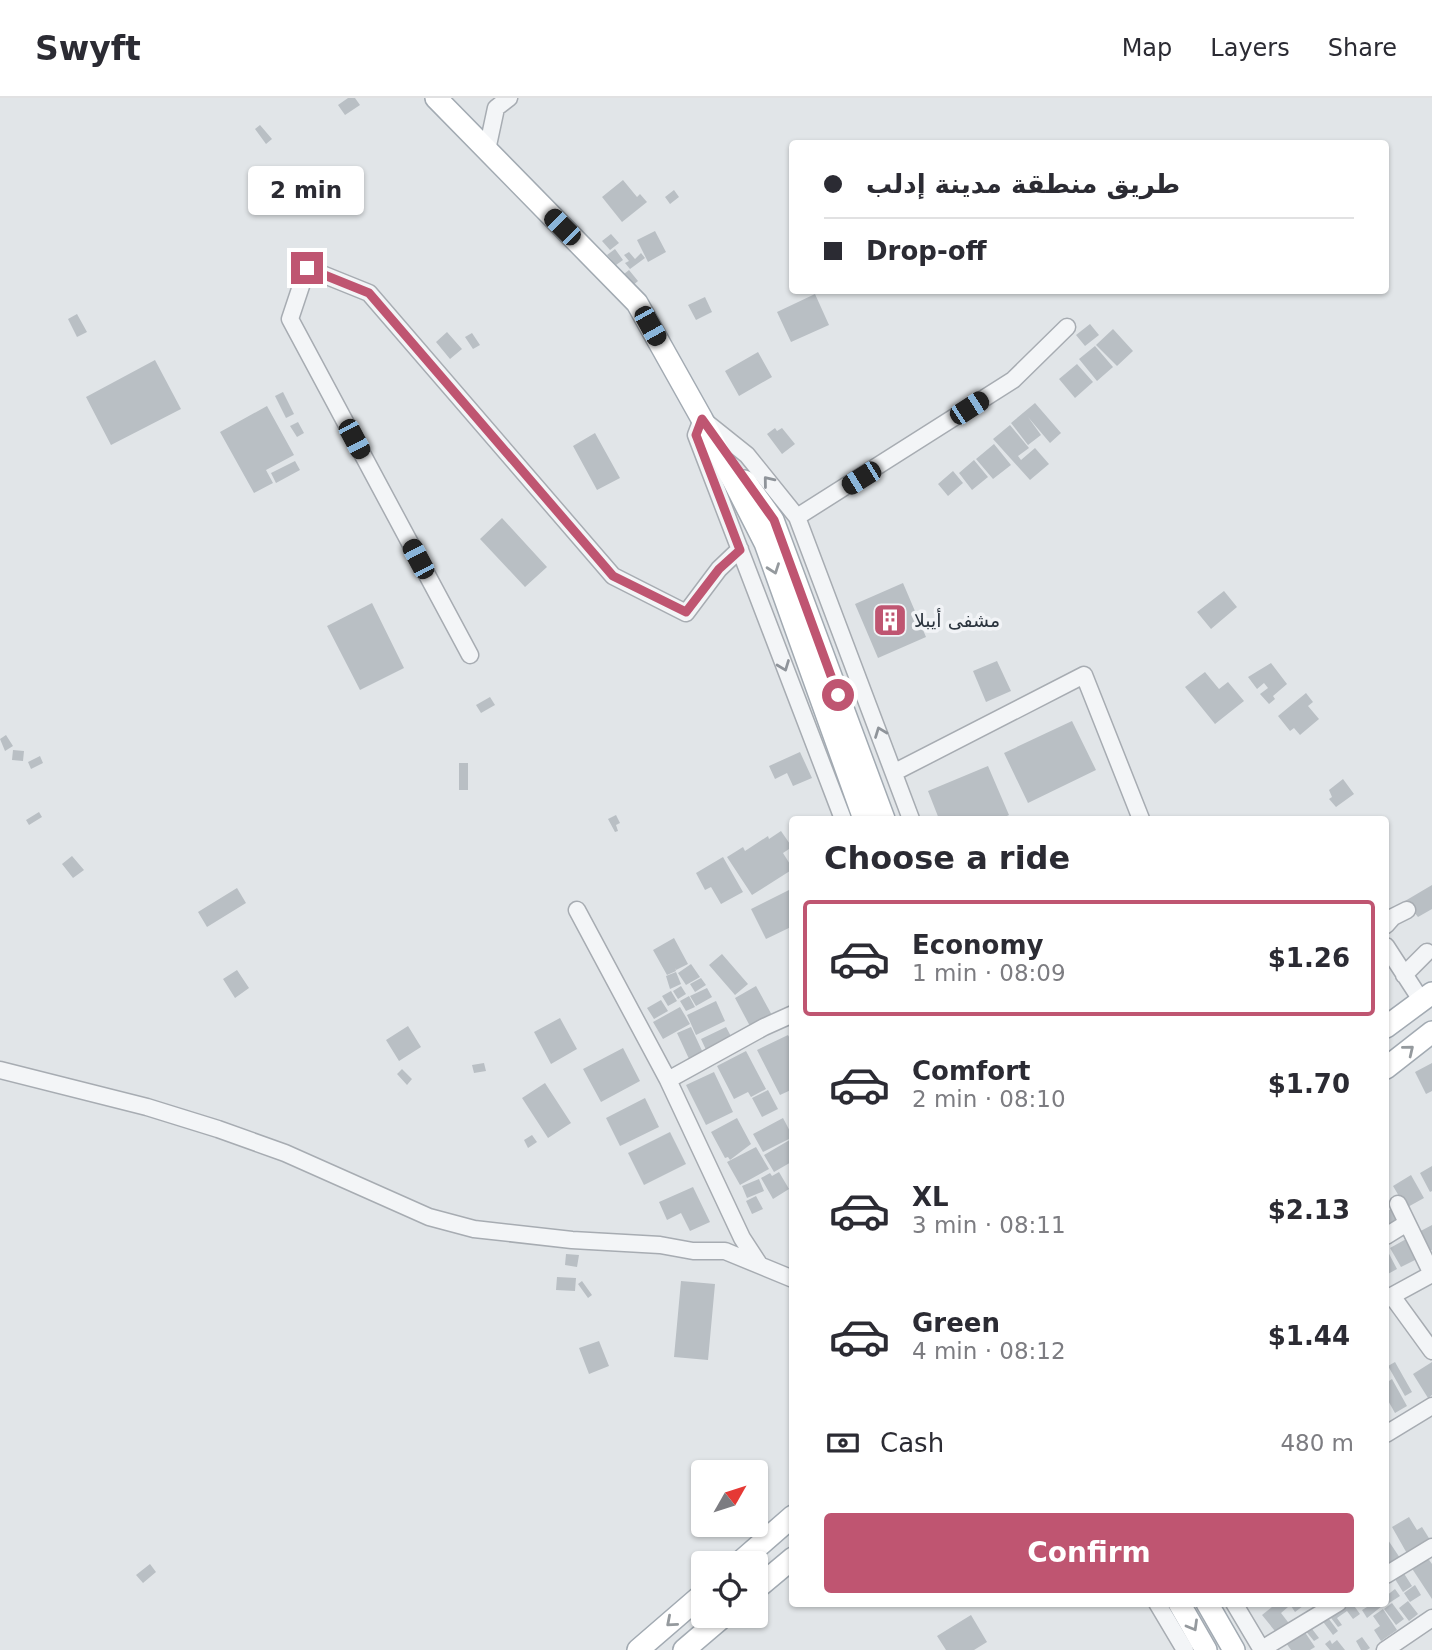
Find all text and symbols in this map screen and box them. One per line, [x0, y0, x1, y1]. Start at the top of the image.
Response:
text: Swyft [35, 29, 141, 68]
text: Map [1122, 34, 1172, 62]
text: Layers [1210, 34, 1290, 62]
text: Share [1328, 34, 1397, 62]
callout: 2 min [249, 166, 365, 216]
text: طريق منطقة مدينة إدلب [866, 169, 1180, 199]
text: 2 min [270, 177, 342, 203]
car [540, 205, 585, 249]
text: Drop-off [866, 236, 987, 266]
route end [291, 252, 323, 284]
car [631, 303, 670, 349]
car [946, 388, 993, 428]
car [335, 416, 374, 462]
car [838, 458, 885, 498]
one-way arrow [764, 476, 776, 489]
car [399, 536, 438, 582]
one-way arrow [766, 562, 780, 574]
building icon: مشفى أيبلا [871, 601, 909, 639]
place label: مشفى أيبلا [914, 608, 1000, 631]
one-way arrow [776, 659, 790, 671]
route start [822, 679, 854, 711]
one-way arrow [874, 726, 888, 738]
text: Choose a ride [824, 839, 1070, 877]
icon: car [828, 927, 891, 990]
text: Economy [912, 930, 1043, 960]
text: $1.26 [1268, 943, 1350, 973]
text: 1 min · 08:09 [912, 960, 1066, 986]
one-way arrow [1400, 1046, 1413, 1058]
icon: car [828, 1053, 891, 1116]
text: Comfort [912, 1056, 1030, 1086]
text: $1.70 [1268, 1069, 1350, 1099]
text: 2 min · 08:10 [912, 1086, 1066, 1112]
icon: car [828, 1179, 891, 1242]
text: XL [912, 1182, 949, 1212]
text: $2.13 [1268, 1195, 1350, 1225]
text: 3 min · 08:11 [912, 1212, 1066, 1238]
icon: car [828, 1305, 891, 1368]
text: Green [912, 1308, 1000, 1338]
text: $1.44 [1268, 1321, 1350, 1351]
text: 4 min · 08:12 [912, 1338, 1066, 1364]
icon: cash [824, 1424, 862, 1462]
text: Cash [880, 1428, 944, 1458]
text: 480 m [1280, 1430, 1354, 1456]
north arrow [691, 1460, 768, 1536]
map controls [691, 1460, 768, 1628]
button: Confirm [824, 1513, 1354, 1593]
button: locate [691, 1551, 768, 1628]
one-way arrow [666, 1614, 679, 1626]
one-way arrow [1185, 1619, 1198, 1632]

